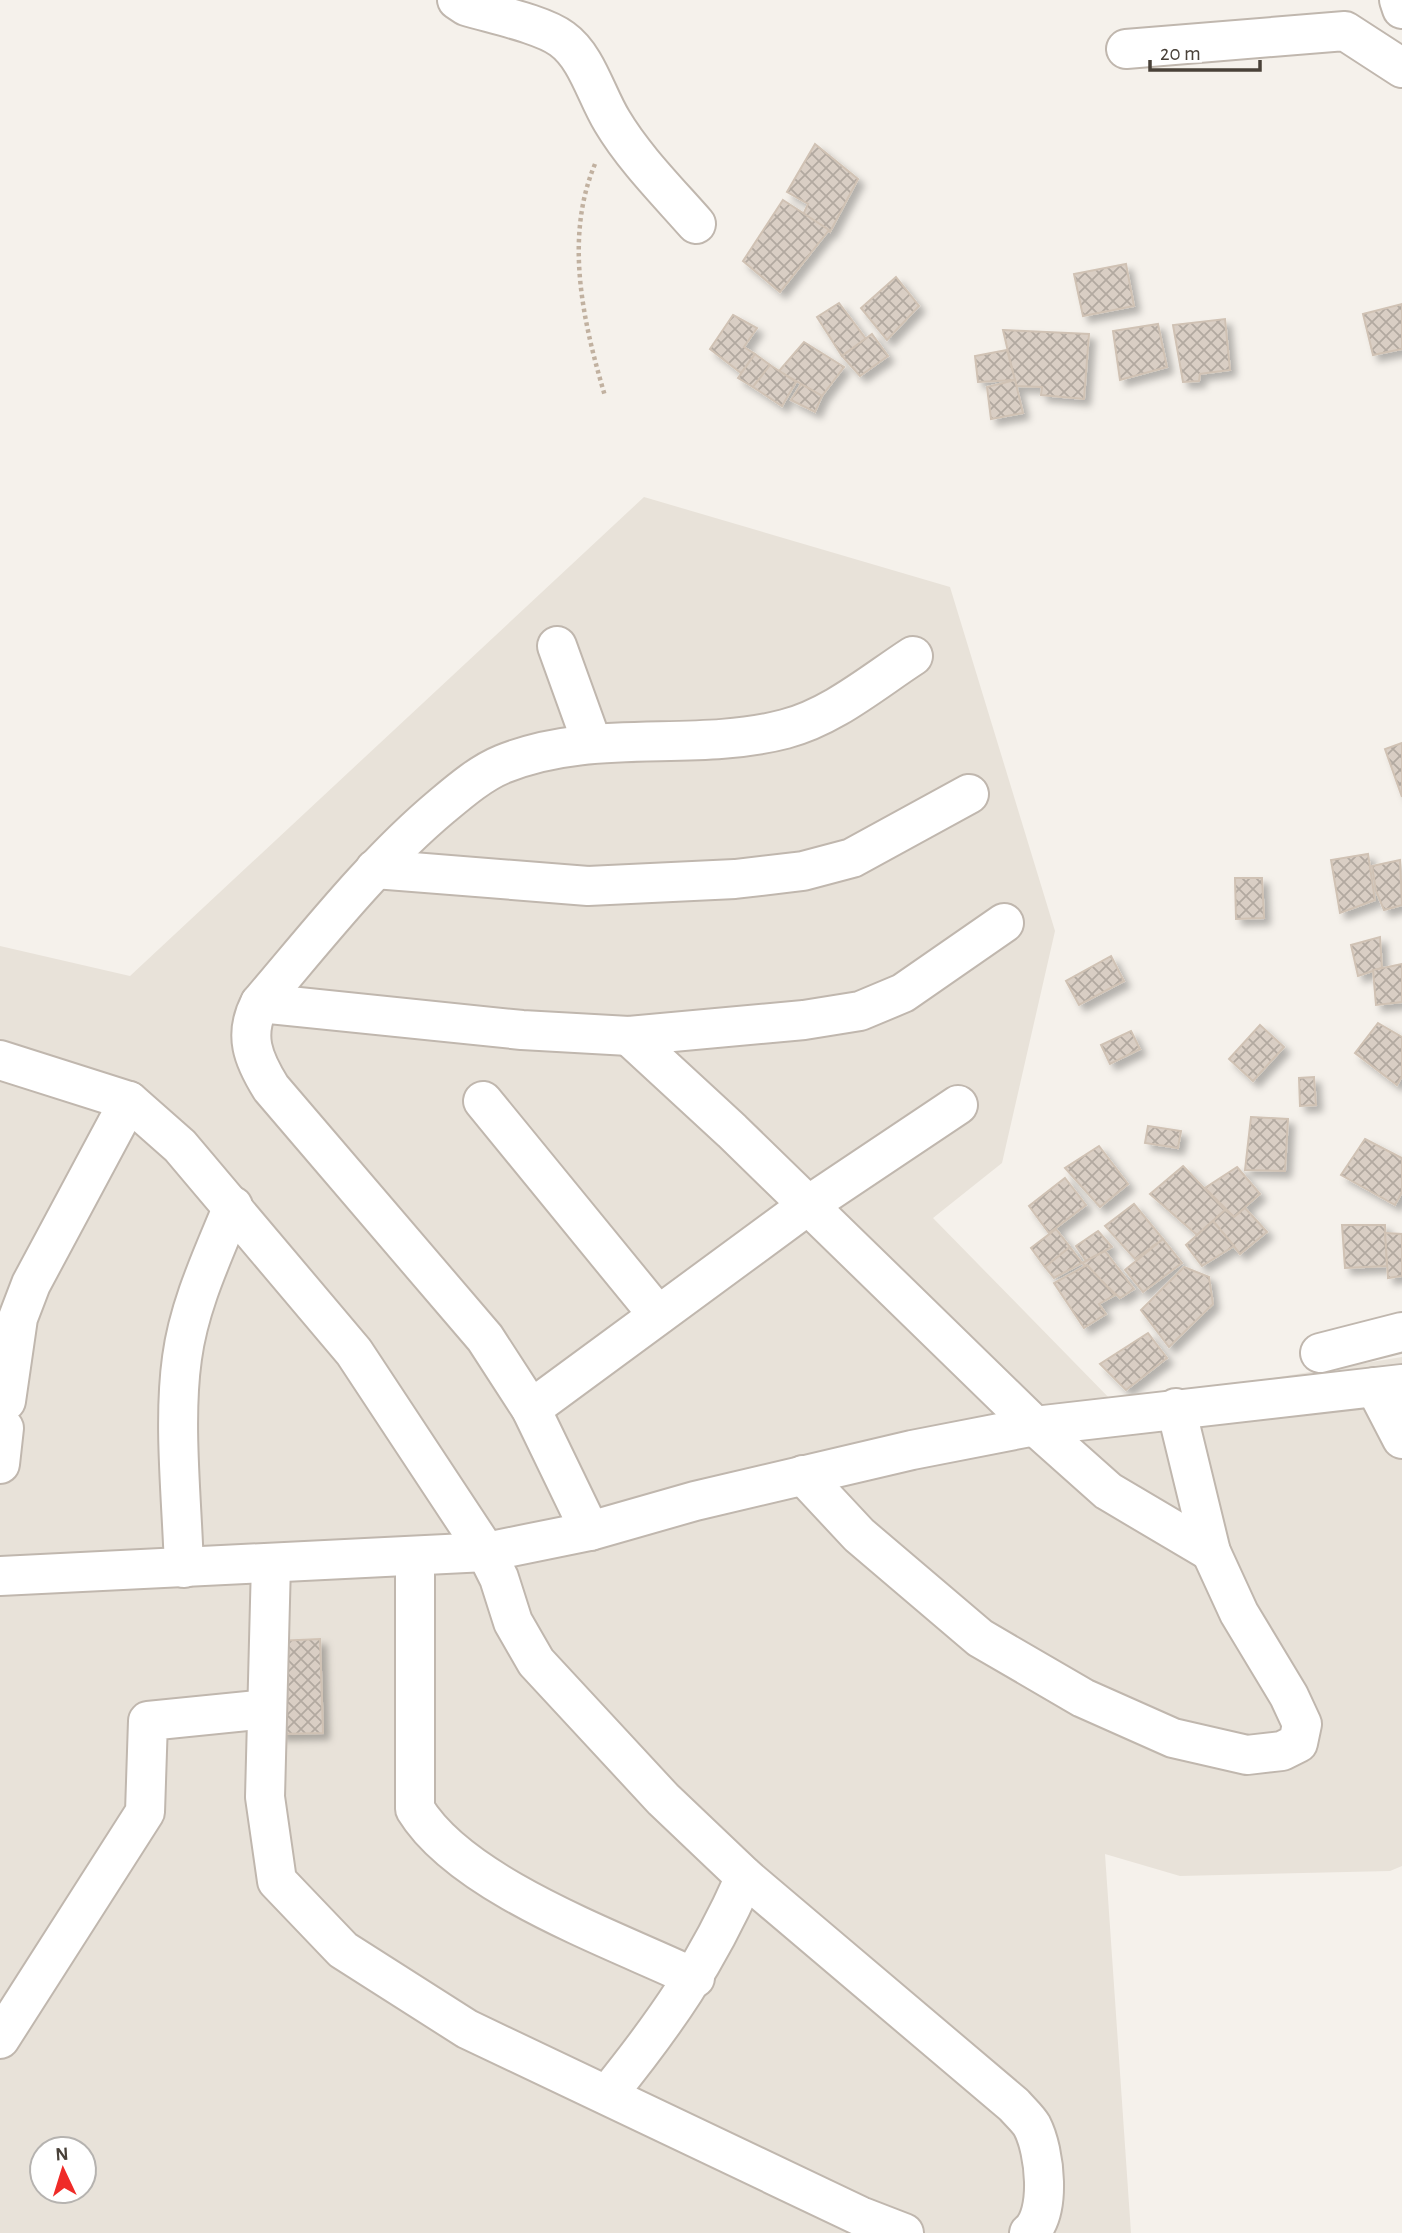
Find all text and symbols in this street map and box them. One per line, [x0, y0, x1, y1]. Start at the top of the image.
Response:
scale bar [1150, 28, 1260, 72]
text: 20 m [1160, 43, 1201, 64]
north arrow [28, 2135, 98, 2205]
text: N [55, 2145, 69, 2164]

